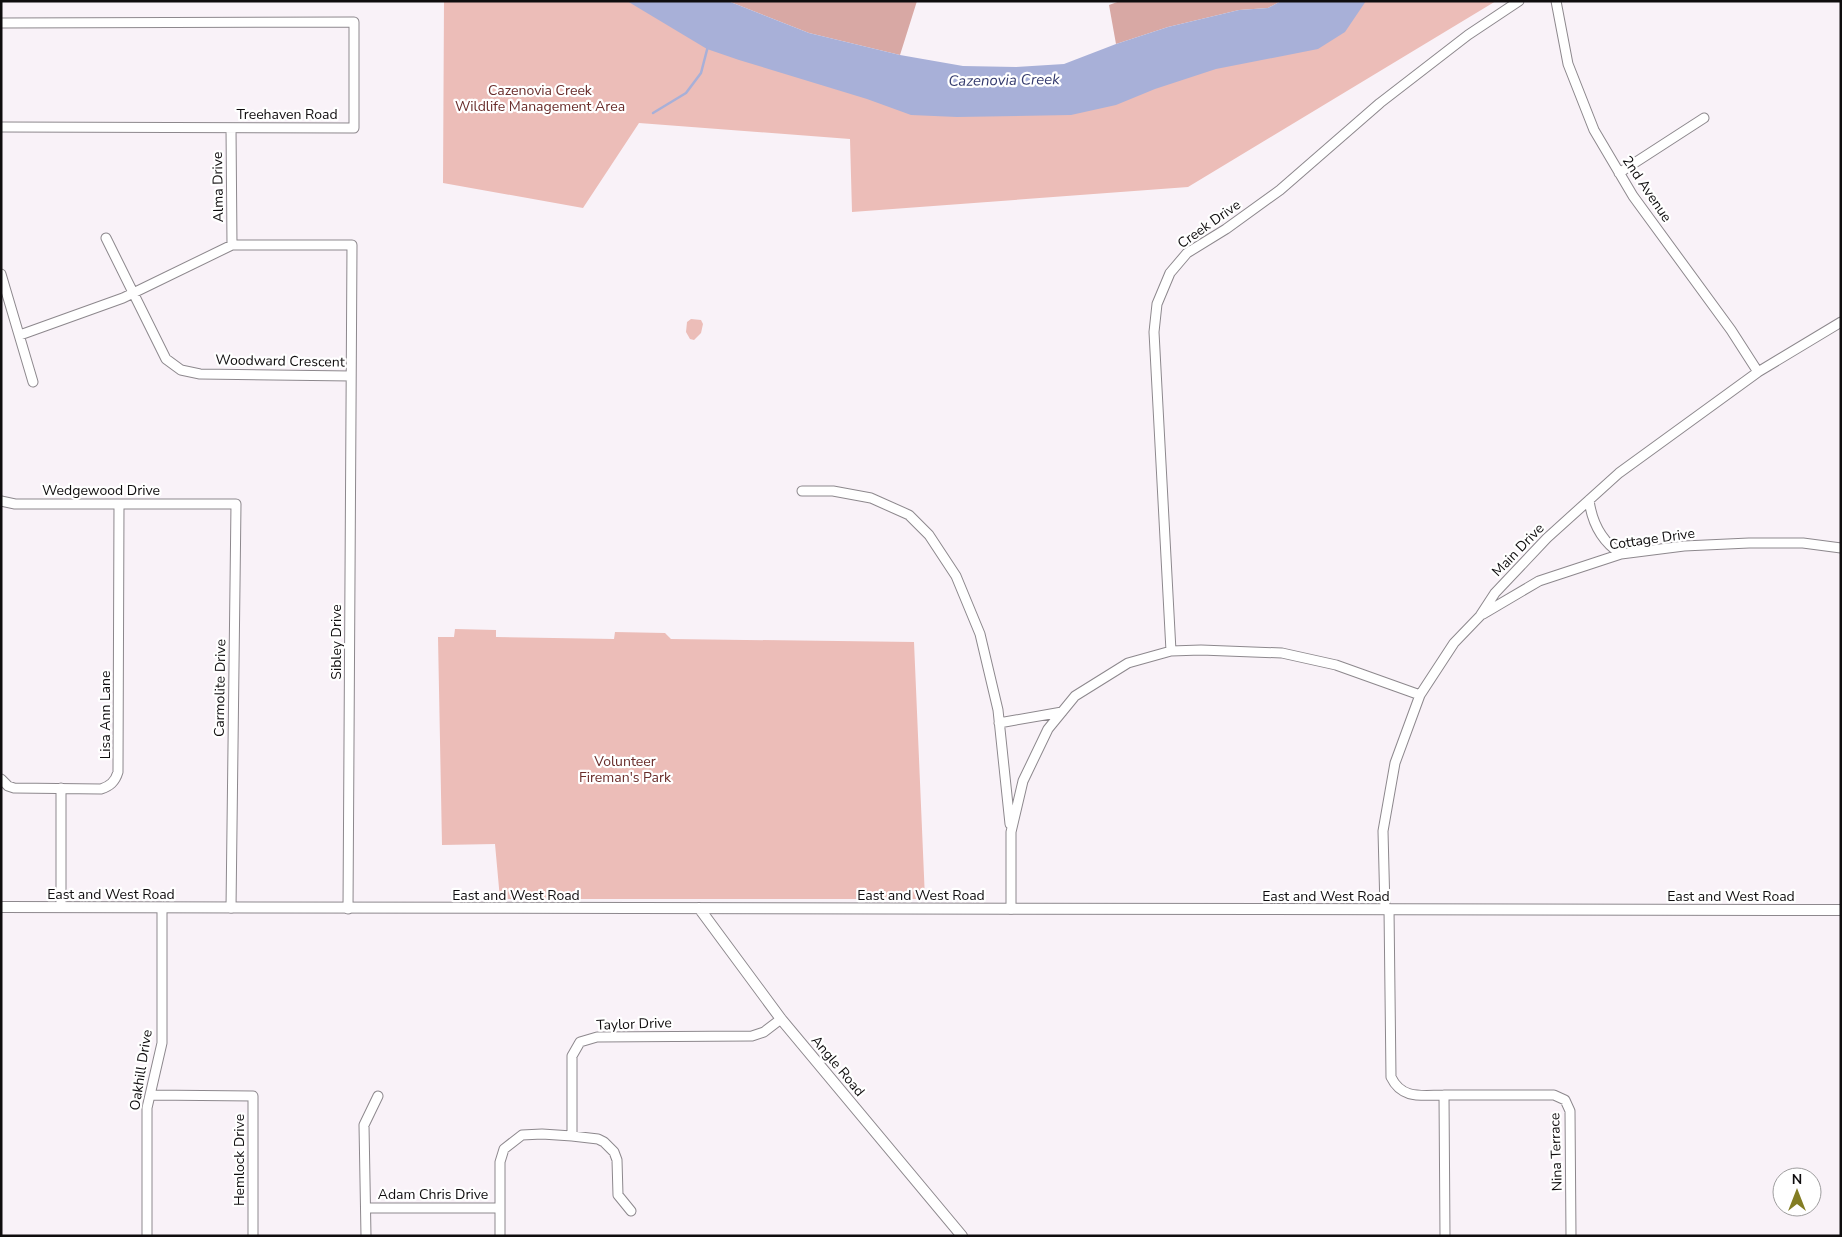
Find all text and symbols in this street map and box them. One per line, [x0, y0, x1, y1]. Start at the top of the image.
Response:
water label: Cazenovia Creek [948, 69, 1060, 91]
park label: Cazenovia Creek Wildlife Management Area [455, 81, 625, 116]
street label: Treehaven Road [236, 105, 338, 124]
street label: Alma Drive [208, 152, 228, 222]
street label: 2nd Avenue [1618, 152, 1676, 226]
street label: Creek Drive [1174, 195, 1244, 253]
street label: Woodward Crescent [215, 350, 345, 372]
street label: Wedgewood Drive [42, 481, 160, 500]
street label: Main Drive [1488, 519, 1548, 581]
street label: Cottage Drive [1608, 524, 1696, 554]
street label: Sibley Drive [327, 604, 346, 680]
street label: Carmolite Drive [210, 639, 230, 737]
street label: Lisa Ann Lane [96, 671, 115, 759]
park label: Volunteer Fireman's Park [579, 752, 672, 787]
street label: East and West Road [47, 885, 175, 904]
street label: East and West Road [452, 886, 580, 905]
street label: East and West Road [857, 886, 985, 905]
street label: East and West Road [1262, 887, 1390, 906]
street label: East and West Road [1667, 887, 1795, 906]
street label: Taylor Drive [596, 1013, 672, 1035]
street label: Oakhill Drive [125, 1028, 157, 1112]
street label: Angle Road [807, 1032, 869, 1100]
street label: Nina Terrace [1545, 1112, 1567, 1192]
street label: Hemlock Drive [230, 1114, 249, 1206]
north arrow [1772, 1167, 1822, 1217]
text: N [1792, 1170, 1802, 1189]
street label: Adam Chris Drive [378, 1185, 488, 1204]

